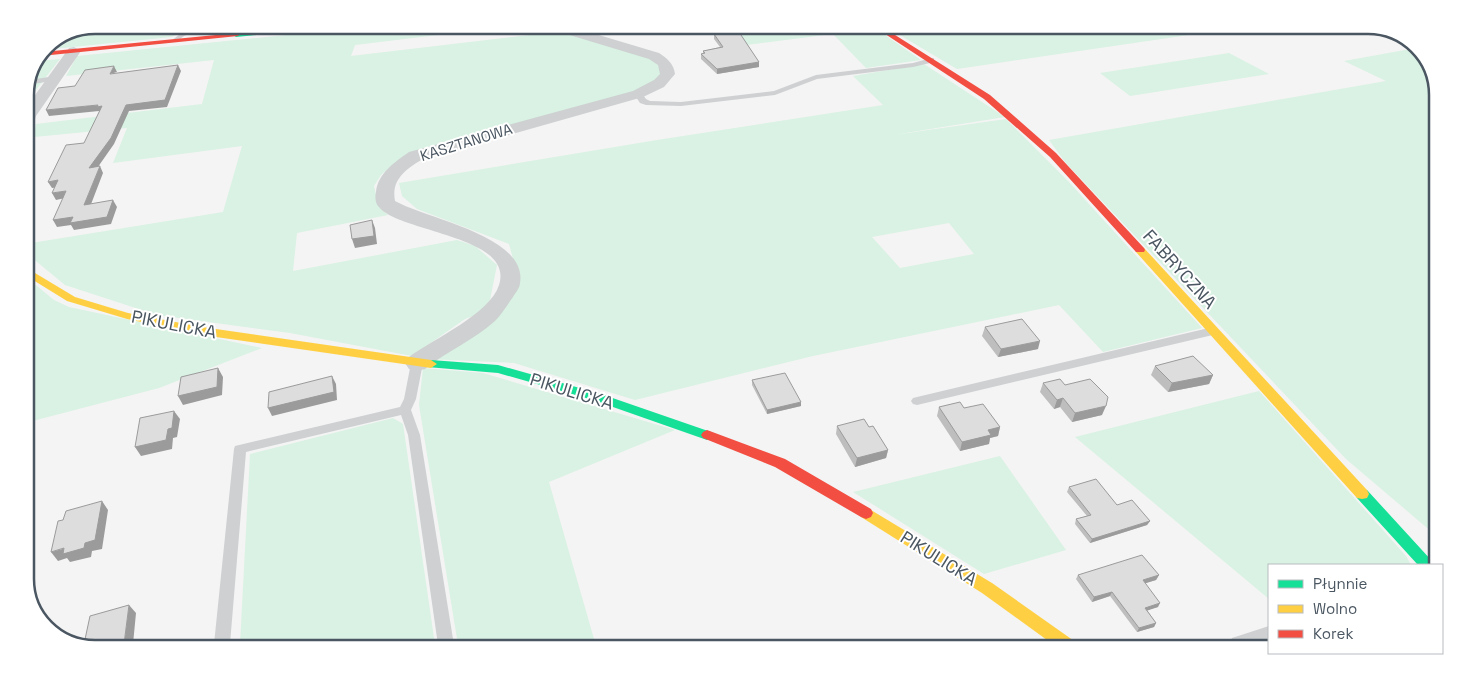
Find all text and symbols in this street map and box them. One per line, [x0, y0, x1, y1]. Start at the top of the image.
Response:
street label: KASZTANOWA [418, 119, 515, 165]
street label: FABRYCZNA [1138, 225, 1222, 313]
street label: PIKULICKA [129, 304, 219, 344]
street label: PIKULICKA [527, 367, 617, 415]
street label: PIKULICKA [896, 525, 982, 591]
legend [1268, 564, 1443, 654]
text: Płynnie [1313, 574, 1367, 593]
text: Wolno [1313, 599, 1357, 618]
text: Korek [1313, 624, 1353, 643]

